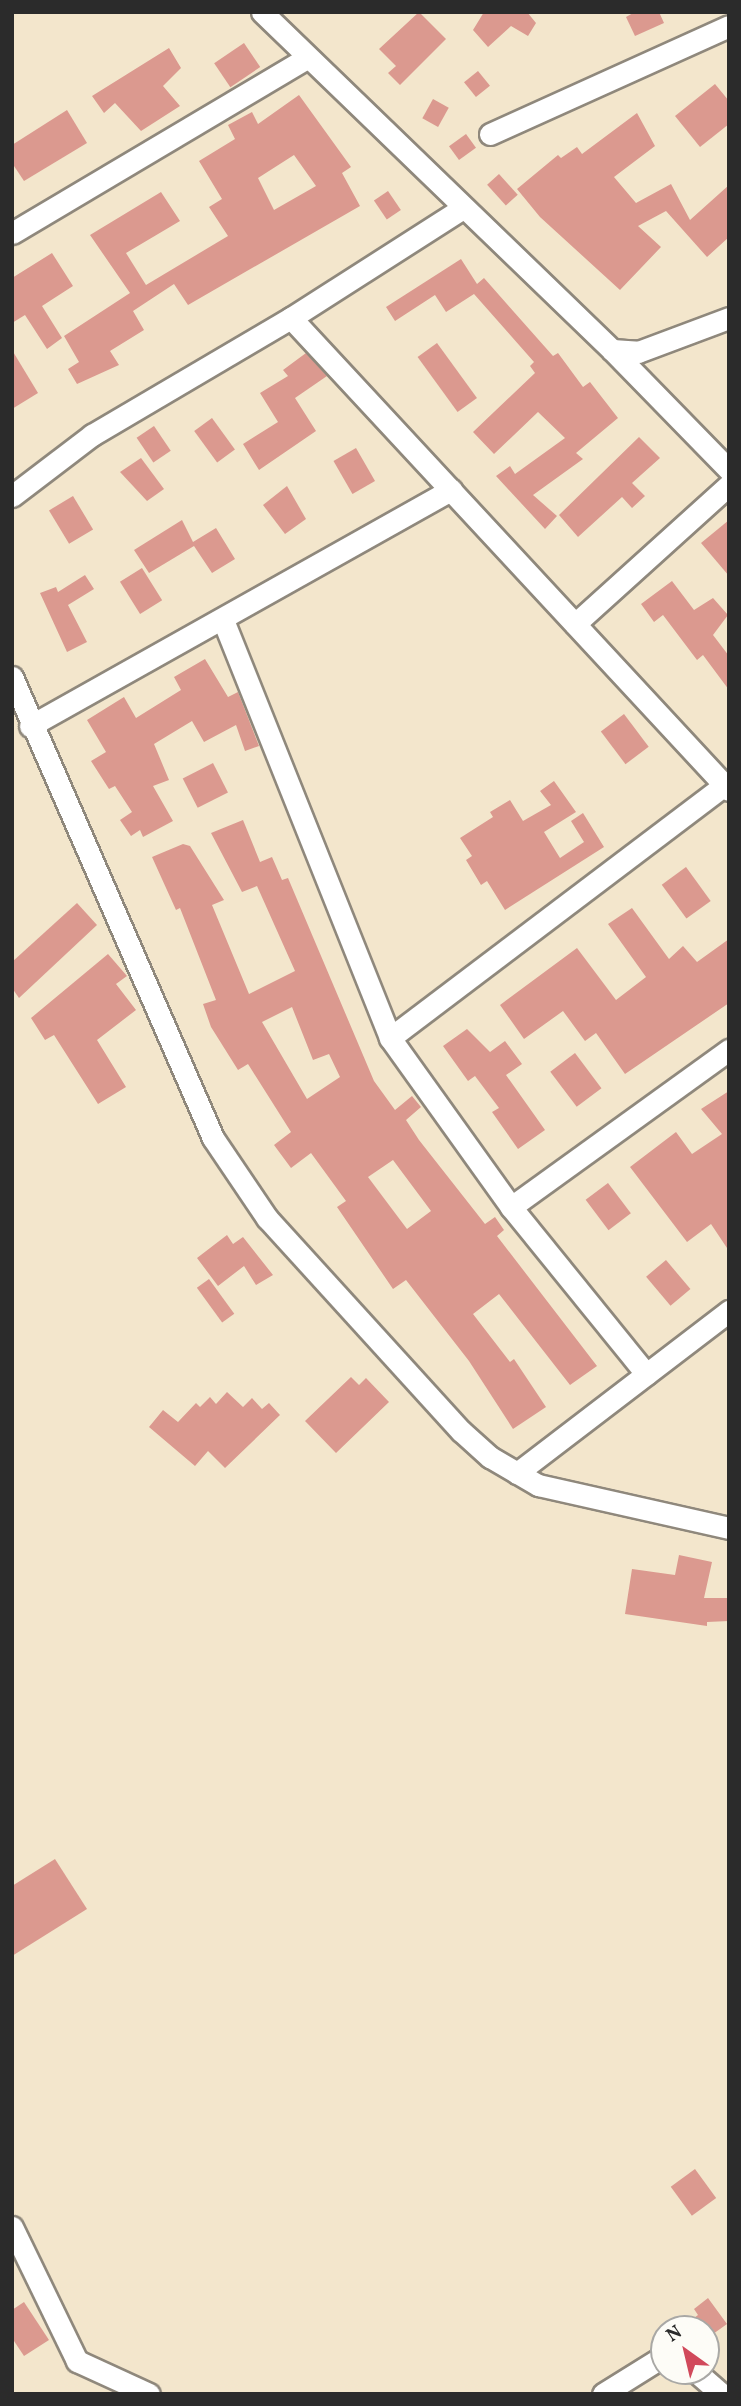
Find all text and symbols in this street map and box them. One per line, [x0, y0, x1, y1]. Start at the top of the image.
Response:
north arrow [650, 2315, 720, 2385]
text: N [661, 2320, 687, 2349]

